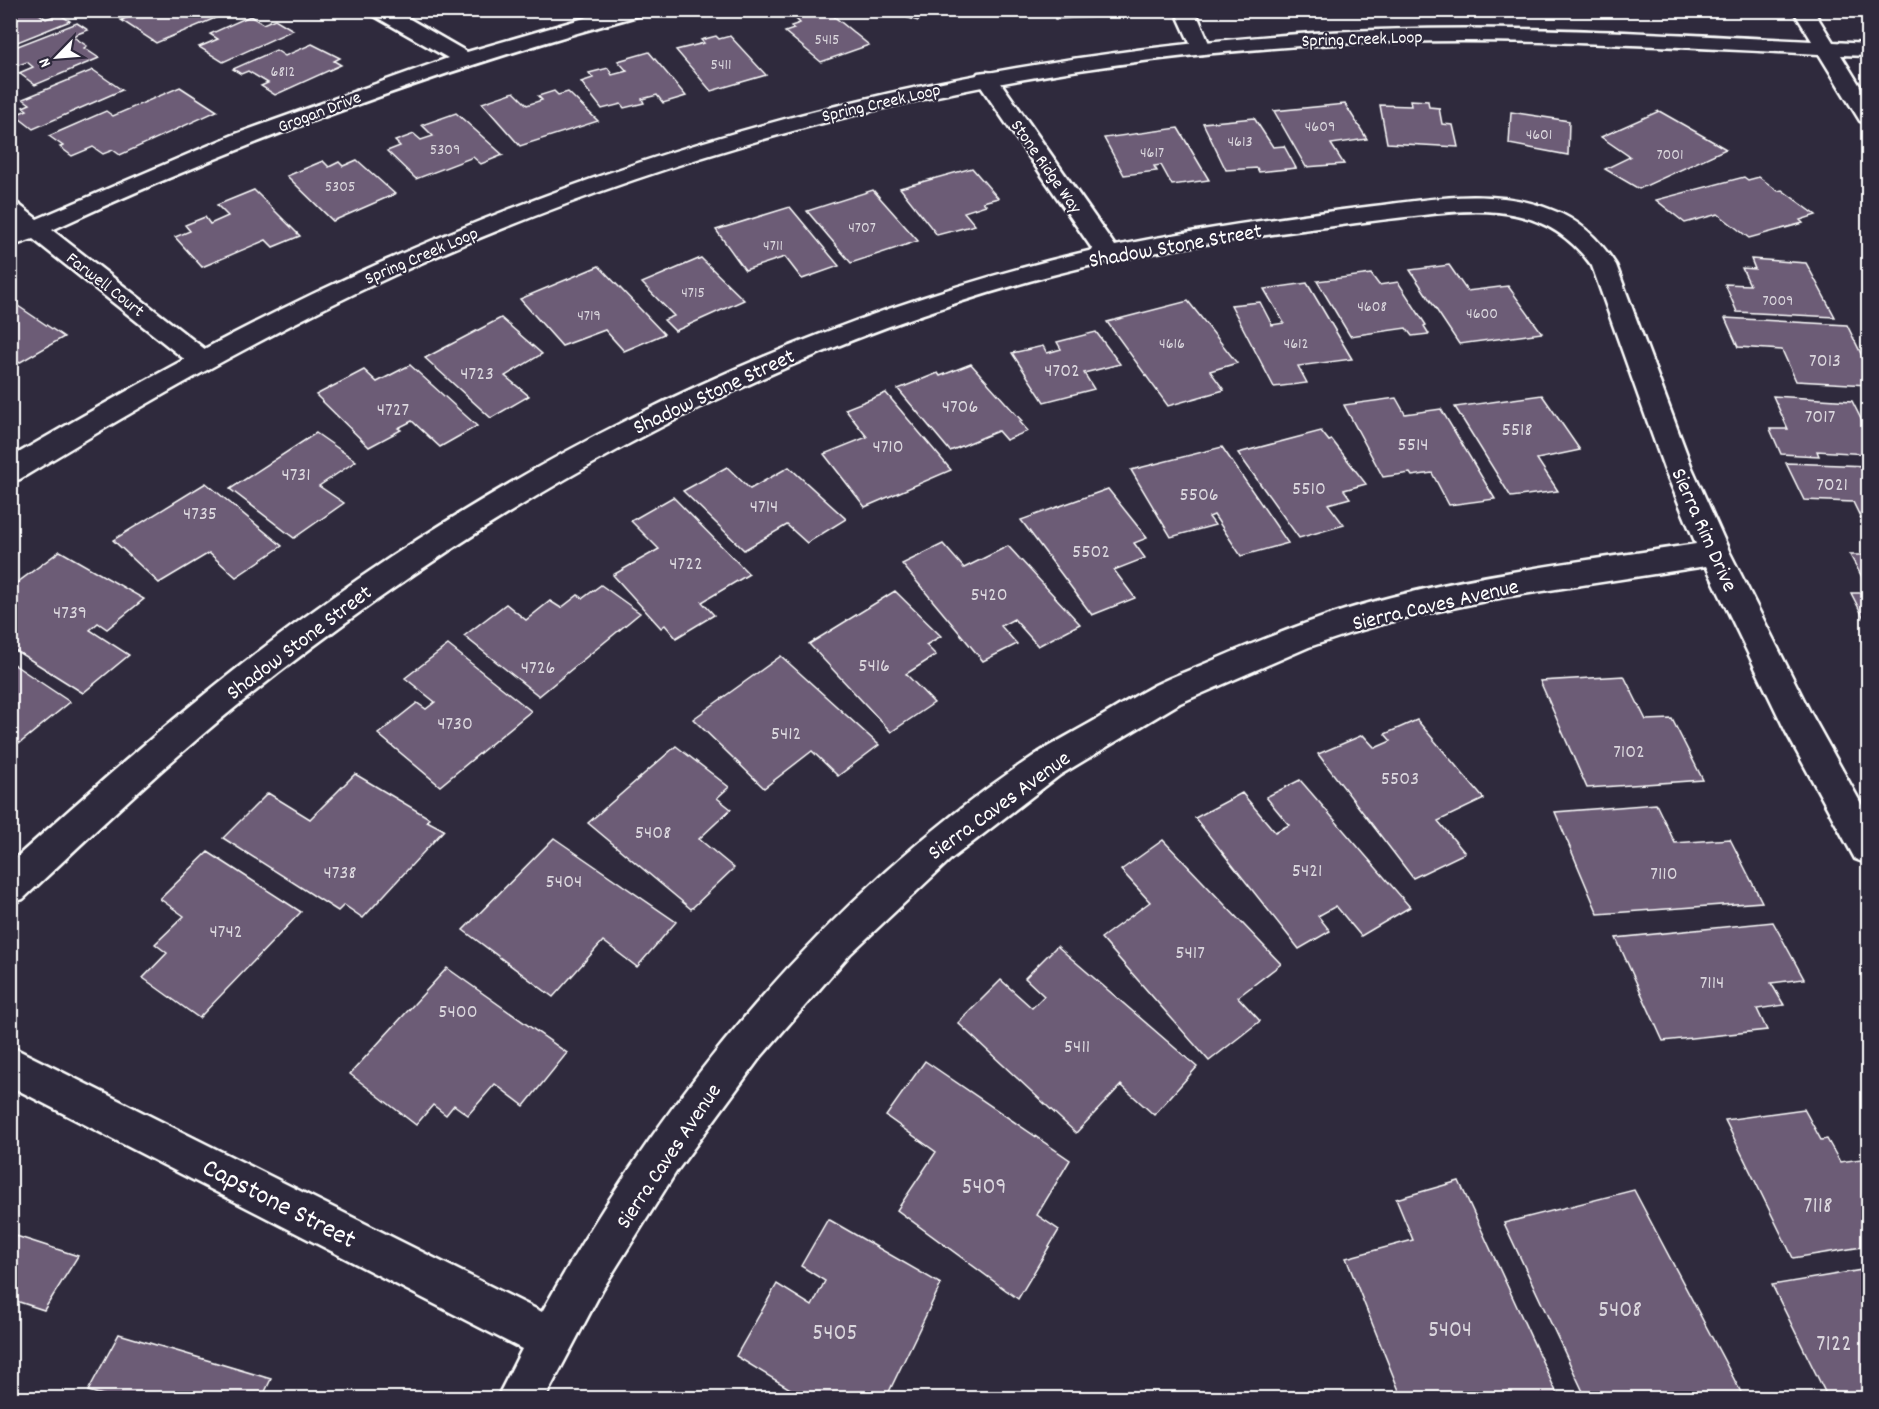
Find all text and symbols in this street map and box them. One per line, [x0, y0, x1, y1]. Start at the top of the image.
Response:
street label: Spring Creek Loop [1301, 26, 1423, 55]
north arrow [27, 27, 87, 87]
house number: 5415 [815, 29, 839, 52]
text: N [34, 54, 58, 71]
house number: 5411 [710, 54, 732, 77]
house number: 6812 [271, 61, 295, 84]
street label: Spring Creek Loop [820, 79, 943, 130]
street label: Grogan Drive [275, 86, 365, 141]
street label: Stone Ridge Way [1003, 115, 1087, 220]
house number: 4609 [1305, 116, 1335, 139]
house number: 4601 [1526, 124, 1552, 147]
house number: 4613 [1227, 131, 1253, 154]
house number: 5309 [430, 139, 460, 162]
house number: 4617 [1140, 142, 1164, 165]
house number: 7001 [1656, 144, 1684, 167]
house number: 5305 [325, 176, 355, 199]
house number: 4707 [848, 217, 876, 240]
street label: Shadow Stone Street [1087, 217, 1265, 278]
street label: Spring Creek Loop [361, 222, 483, 292]
house number: 4711 [763, 235, 783, 258]
street label: Farwell Court [60, 247, 149, 325]
house number: 4715 [681, 282, 705, 305]
house number: 7009 [1763, 290, 1793, 313]
house number: 4608 [1357, 296, 1387, 319]
house number: 4600 [1466, 303, 1498, 326]
house number: 4719 [577, 305, 601, 328]
house number: 4616 [1159, 333, 1185, 356]
house number: 4612 [1284, 333, 1308, 356]
street label: Shadow Stone Street [628, 342, 801, 444]
house number: 7013 [1809, 348, 1841, 376]
house number: 4702 [1044, 358, 1080, 386]
house number: 4723 [460, 361, 494, 389]
house number: 4706 [942, 394, 978, 422]
house number: 4727 [377, 397, 409, 425]
house number: 7017 [1805, 404, 1835, 432]
house number: 5518 [1502, 417, 1532, 445]
house number: 5514 [1397, 432, 1429, 460]
house number: 4710 [872, 434, 904, 462]
house number: 4731 [281, 462, 311, 490]
street label: Sierra Rim Drive [1662, 464, 1744, 597]
house number: 7021 [1816, 472, 1848, 500]
house number: 5510 [1292, 476, 1326, 504]
house number: 5506 [1179, 482, 1219, 510]
house number: 4714 [750, 494, 778, 522]
house number: 4735 [183, 501, 217, 529]
house number: 5502 [1072, 539, 1110, 567]
house number: 4722 [669, 551, 703, 579]
street label: Sierra Caves Avenue [1350, 572, 1522, 641]
street label: Shadow Stone Street [221, 579, 379, 709]
house number: 5420 [970, 582, 1008, 610]
house number: 4739 [53, 600, 87, 628]
house number: 5416 [858, 653, 890, 681]
house number: 4726 [521, 655, 555, 683]
house number: 4730 [437, 711, 473, 739]
house number: 5412 [771, 721, 801, 749]
house number: 7102 [1613, 739, 1645, 767]
street label: Sierra Caves Avenue [922, 744, 1078, 869]
house number: 5503 [1381, 766, 1419, 794]
house number: 5408 [635, 820, 671, 848]
house number: 5421 [1292, 858, 1322, 886]
house number: 4738 [324, 860, 356, 888]
house number: 7110 [1650, 861, 1678, 889]
house number: 5404 [546, 869, 582, 897]
house number: 4742 [210, 919, 243, 947]
house number: 5417 [1175, 940, 1205, 968]
house number: 7114 [1700, 970, 1724, 998]
house number: 5400 [438, 999, 478, 1027]
house number: 5411 [1064, 1034, 1090, 1062]
street label: Sierra Caves Avenue [610, 1078, 730, 1236]
street label: Capstone Street [195, 1150, 362, 1261]
house number: 5409 [961, 1171, 1007, 1205]
house number: 7118 [1803, 1190, 1833, 1224]
house number: 5408 [1598, 1294, 1642, 1328]
house number: 5404 [1428, 1314, 1472, 1348]
house number: 5405 [812, 1317, 858, 1351]
house number: 7122 [1816, 1328, 1852, 1362]

